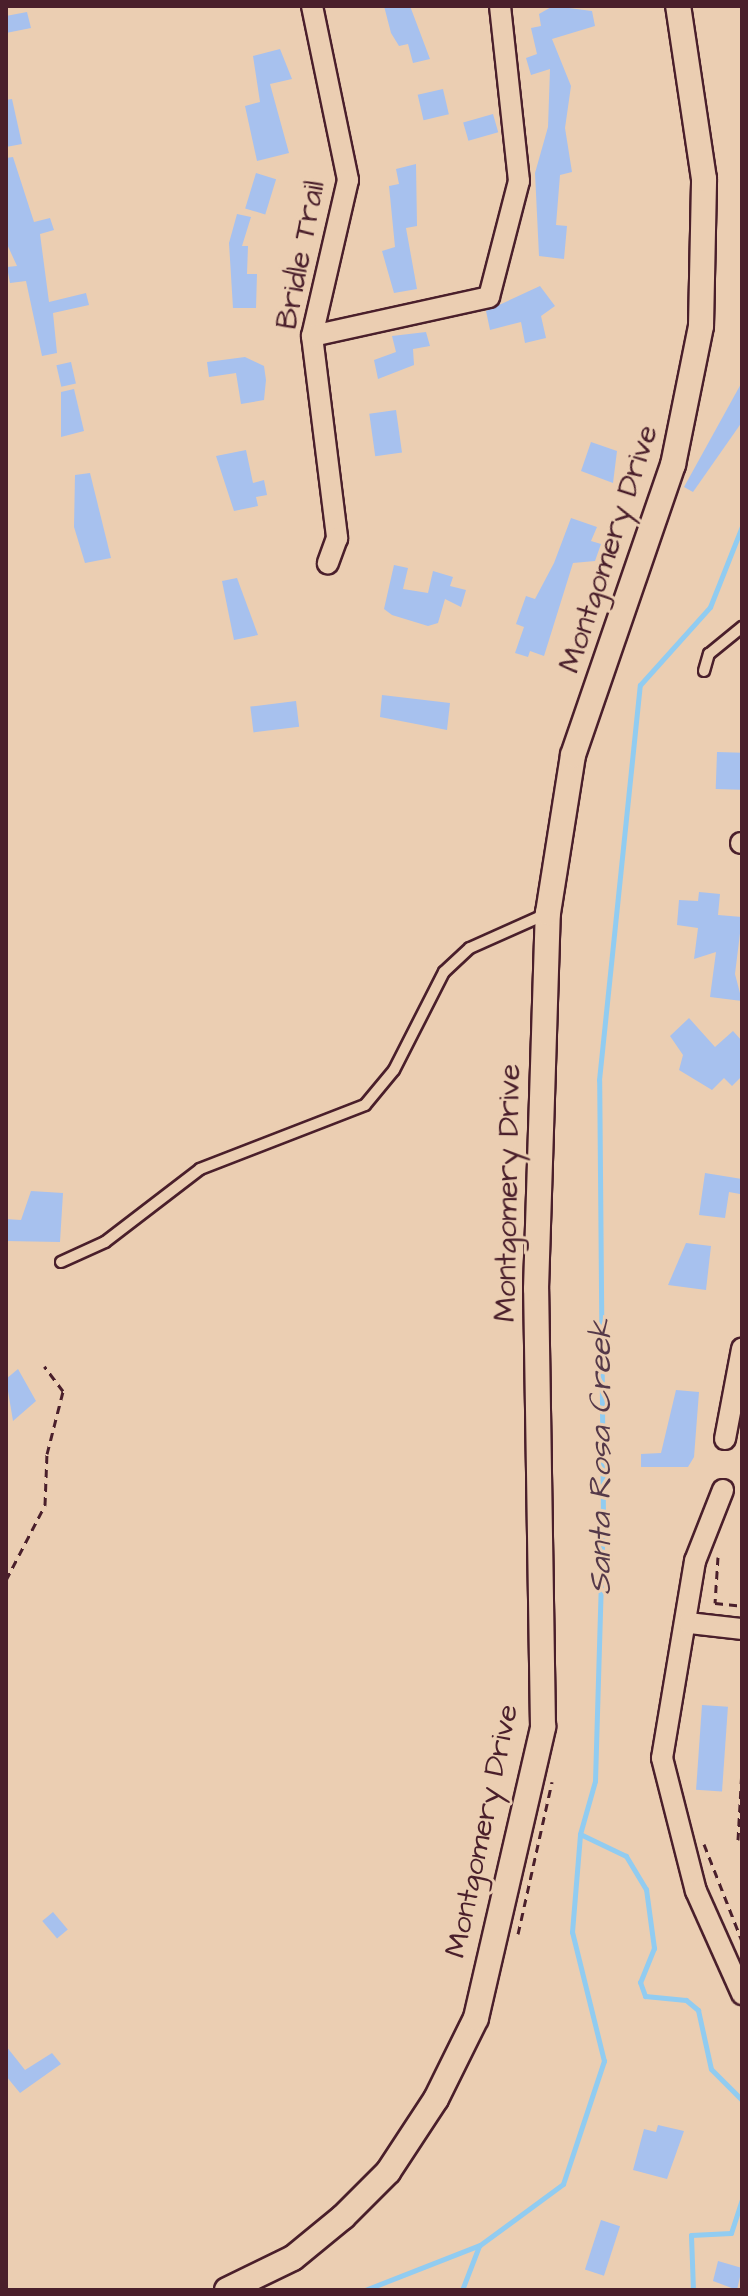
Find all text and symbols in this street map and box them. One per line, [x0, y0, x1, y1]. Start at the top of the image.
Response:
street label: Bridle Trail [269, 178, 333, 332]
street label: Montgomery Drive [552, 421, 666, 677]
street label: Montgomery Drive [488, 1064, 528, 1322]
water label: Santa Rosa Creek [582, 1319, 620, 1595]
street label: Montgomery Drive [438, 1701, 526, 1961]

